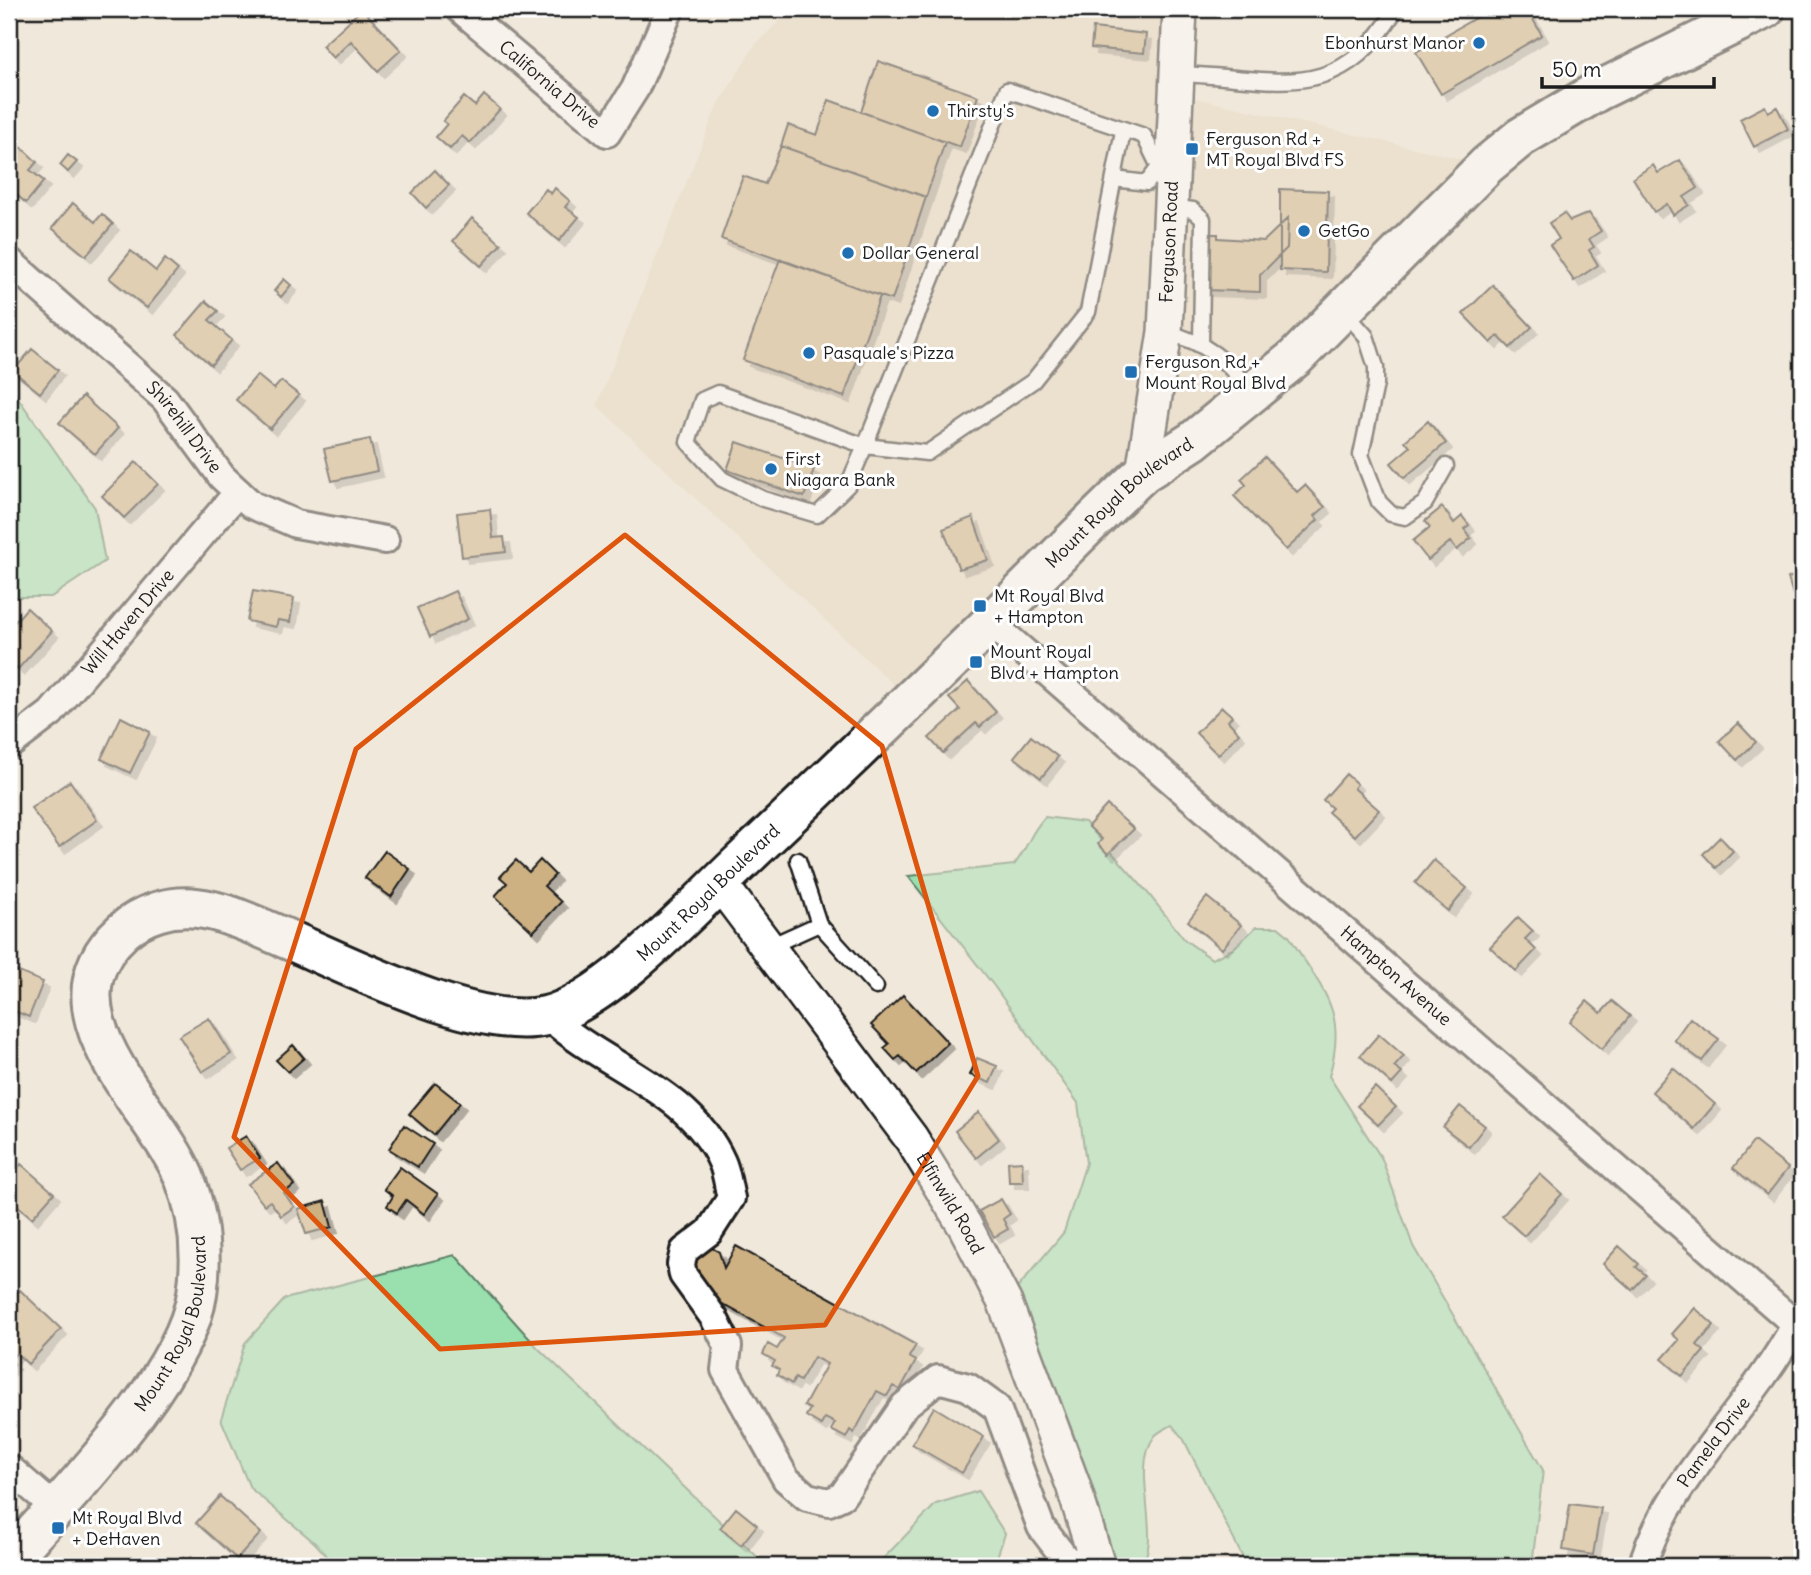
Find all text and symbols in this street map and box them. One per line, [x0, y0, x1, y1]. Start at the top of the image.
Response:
place label: Ebonhurst Manor [1325, 31, 1466, 54]
street label: California Drive [495, 35, 605, 133]
marker: Ebonhurst Manor [1471, 35, 1487, 51]
scale bar [1542, 46, 1713, 90]
text: 50 m [1552, 56, 1601, 83]
place label: Thirsty's [947, 99, 1014, 122]
marker: Thirsty's [925, 103, 941, 119]
place label: Ferguson Rd + MT Royal Blvd FS [1206, 127, 1344, 171]
marker: Ferguson Rd + MT Royal Blvd FS [1184, 141, 1200, 157]
street label: Ferguson Road [1154, 180, 1183, 303]
place label: GetGo [1318, 219, 1370, 242]
marker: GetGo [1296, 223, 1312, 239]
place label: Dollar General [862, 241, 979, 264]
marker: Dollar General [840, 245, 856, 261]
place label: Pasquale's Pizza [823, 341, 954, 364]
marker: Pasquale's Pizza [801, 345, 817, 361]
place label: Ferguson Rd + Mount Royal Blvd [1145, 350, 1286, 394]
marker: Ferguson Rd + Mount Royal Blvd [1123, 364, 1139, 380]
street label: Shirehill Drive [142, 376, 227, 477]
street label: Mount Royal Boulevard [1040, 432, 1197, 573]
place label: First Niagara Bank [785, 447, 895, 491]
marker: First Niagara Bank [763, 461, 779, 477]
street label: Will Haven Drive [76, 564, 179, 679]
place label: Mt Royal Blvd + Hampton [994, 584, 1105, 628]
marker: Mt Royal Blvd + Hampton [972, 598, 988, 614]
place label: Mount Royal Blvd + Hampton [990, 640, 1119, 684]
marker: Mount Royal Blvd + Hampton [968, 654, 984, 670]
street label: Mount Royal Boulevard [632, 819, 785, 966]
street label: Hampton Avenue [1336, 921, 1457, 1030]
street label: Elfinwild Road [911, 1148, 990, 1258]
street label: Mount Royal Boulevard [129, 1234, 211, 1416]
street label: Pamela Drive [1672, 1392, 1755, 1492]
place label: Mt Royal Blvd + DeHaven [72, 1506, 183, 1550]
marker: Mt Royal Blvd + DeHaven [50, 1520, 66, 1536]

